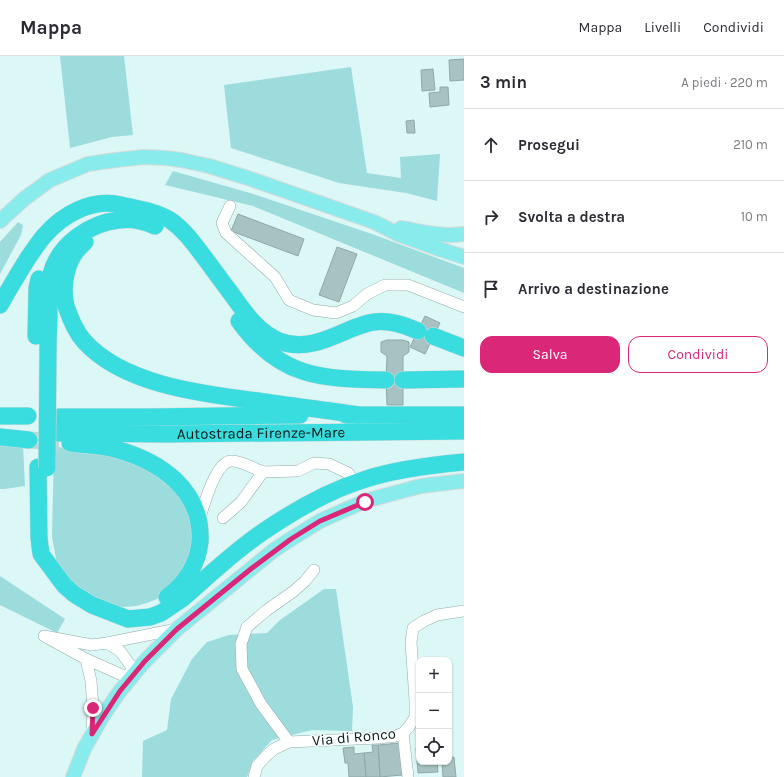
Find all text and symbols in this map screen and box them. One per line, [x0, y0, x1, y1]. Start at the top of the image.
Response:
text: Mappa [20, 17, 82, 39]
text: Mappa [579, 19, 622, 36]
text: Livelli [644, 19, 681, 36]
text: Condividi [703, 19, 764, 36]
text: 3 min [480, 72, 527, 92]
text: A piedi · 220 m [681, 75, 768, 90]
icon: ahead [480, 134, 502, 156]
text: Prosegui [518, 136, 580, 154]
text: 210 m [733, 137, 768, 152]
icon: right [480, 206, 502, 228]
text: Svolta a destra [518, 208, 625, 226]
text: 10 m [741, 209, 768, 224]
icon: arrive [480, 278, 502, 300]
text: Arrivo a destinazione [518, 280, 669, 298]
button: Salva [480, 336, 620, 373]
button: Condividi [628, 336, 768, 373]
street label: Autostrada Firenze-Mare [177, 423, 345, 443]
route start [356, 493, 374, 511]
map controls [416, 657, 452, 765]
button: + [416, 657, 452, 693]
button: − [416, 693, 452, 729]
route end [84, 699, 102, 717]
street label: Via di Ronco [311, 724, 397, 750]
button: locate [416, 729, 452, 765]

